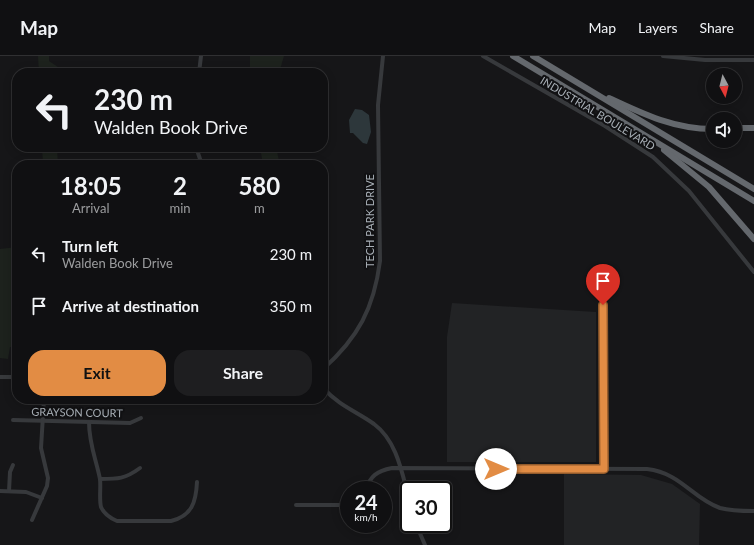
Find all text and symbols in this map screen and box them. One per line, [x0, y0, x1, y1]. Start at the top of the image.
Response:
text: Map [20, 16, 58, 39]
text: Map [588, 19, 616, 36]
text: Layers [638, 19, 678, 36]
text: Share [700, 19, 734, 36]
north arrow [706, 68, 742, 104]
map controls [706, 68, 742, 148]
street label: INDUSTRIAL BOULEVARD [538, 74, 658, 152]
text: 230 m [94, 82, 173, 116]
icon: left [28, 84, 80, 136]
button: sound [706, 112, 742, 148]
text: Walden Book Drive [94, 116, 248, 138]
text: 18:05 [60, 171, 122, 200]
text: 2 [173, 171, 187, 200]
text: 580 [238, 171, 280, 200]
street label: TECH PARK DRIVE [363, 174, 376, 268]
text: Arrival [72, 200, 109, 216]
text: min [170, 200, 191, 216]
text: m [254, 200, 265, 216]
text: Turn left [62, 237, 118, 255]
icon: left [28, 243, 50, 265]
text: 230 m [270, 245, 312, 263]
text: Walden Book Drive [62, 255, 173, 271]
pin [586, 264, 620, 305]
icon: arrive [592, 270, 614, 292]
icon: arrive [28, 295, 50, 317]
text: Arrive at destination [62, 297, 199, 315]
text: 350 m [270, 297, 312, 315]
button: Exit [28, 350, 166, 396]
button: Share [174, 350, 312, 396]
street label: GRAYSON COURT [31, 405, 123, 419]
position arrow [475, 448, 517, 490]
speed limit sign: 30 [400, 481, 452, 533]
text: 24 [354, 490, 378, 514]
text: km/h [354, 511, 378, 523]

